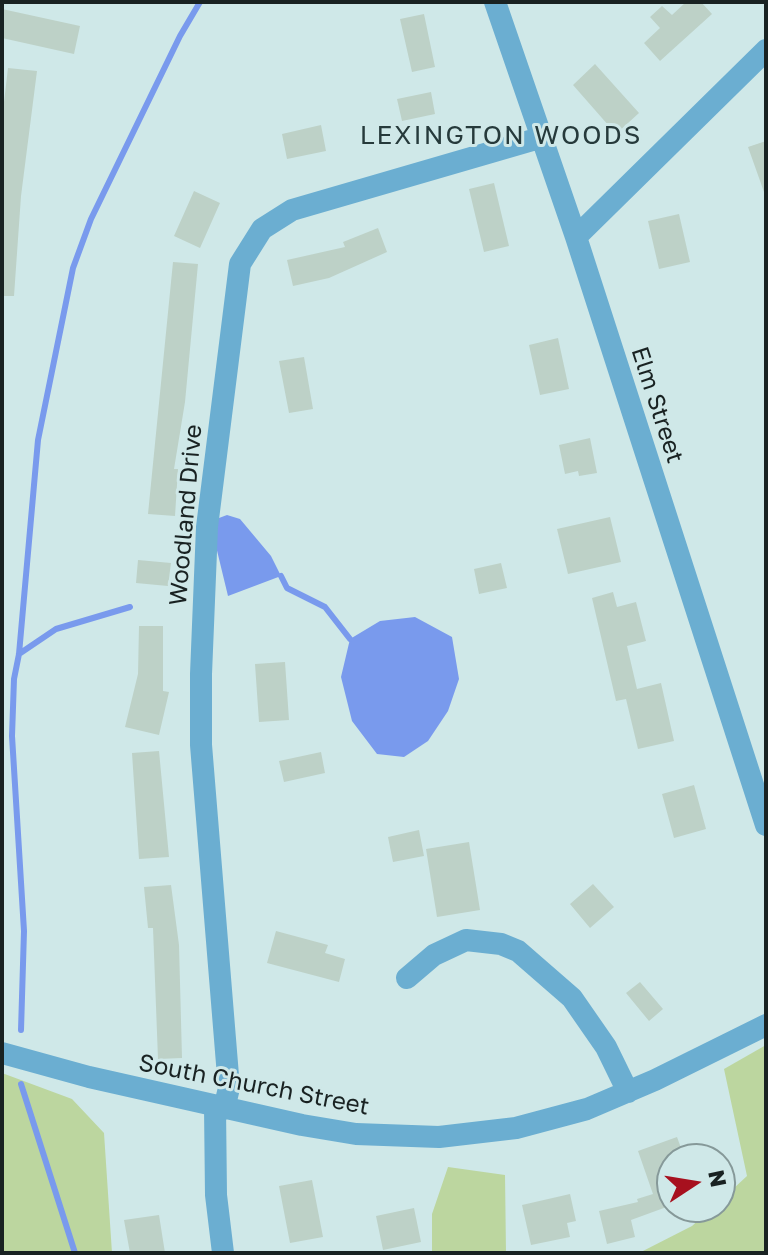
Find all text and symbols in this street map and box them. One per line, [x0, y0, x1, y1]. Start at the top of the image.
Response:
district label: LEXINGTON WOODS [360, 120, 642, 152]
street label: Elm Street [625, 343, 689, 467]
street label: Woodland Drive [164, 423, 208, 607]
street label: South Church Street [136, 1049, 372, 1121]
north arrow [656, 1143, 736, 1223]
text: N [703, 1167, 733, 1189]

